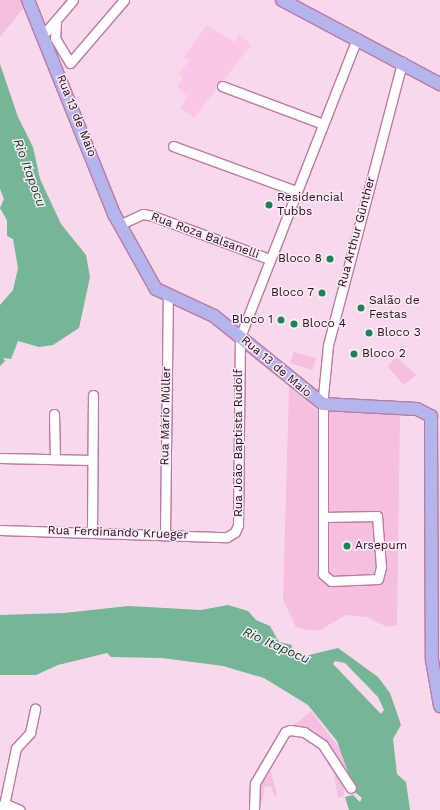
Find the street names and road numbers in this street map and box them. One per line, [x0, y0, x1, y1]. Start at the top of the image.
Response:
street label: Rua 13 de Maio [53, 73, 99, 159]
street label: Rua Arthur Günther [335, 175, 379, 289]
street label: Rua Roza Balsanelli [149, 210, 261, 262]
street label: Rua 13 de Maio [238, 333, 314, 401]
street label: Rua Mário Müller [158, 366, 174, 466]
street label: Rua João Baptista Rudolf [232, 369, 246, 517]
street label: Rua Ferdinando Krueger [47, 523, 189, 543]

